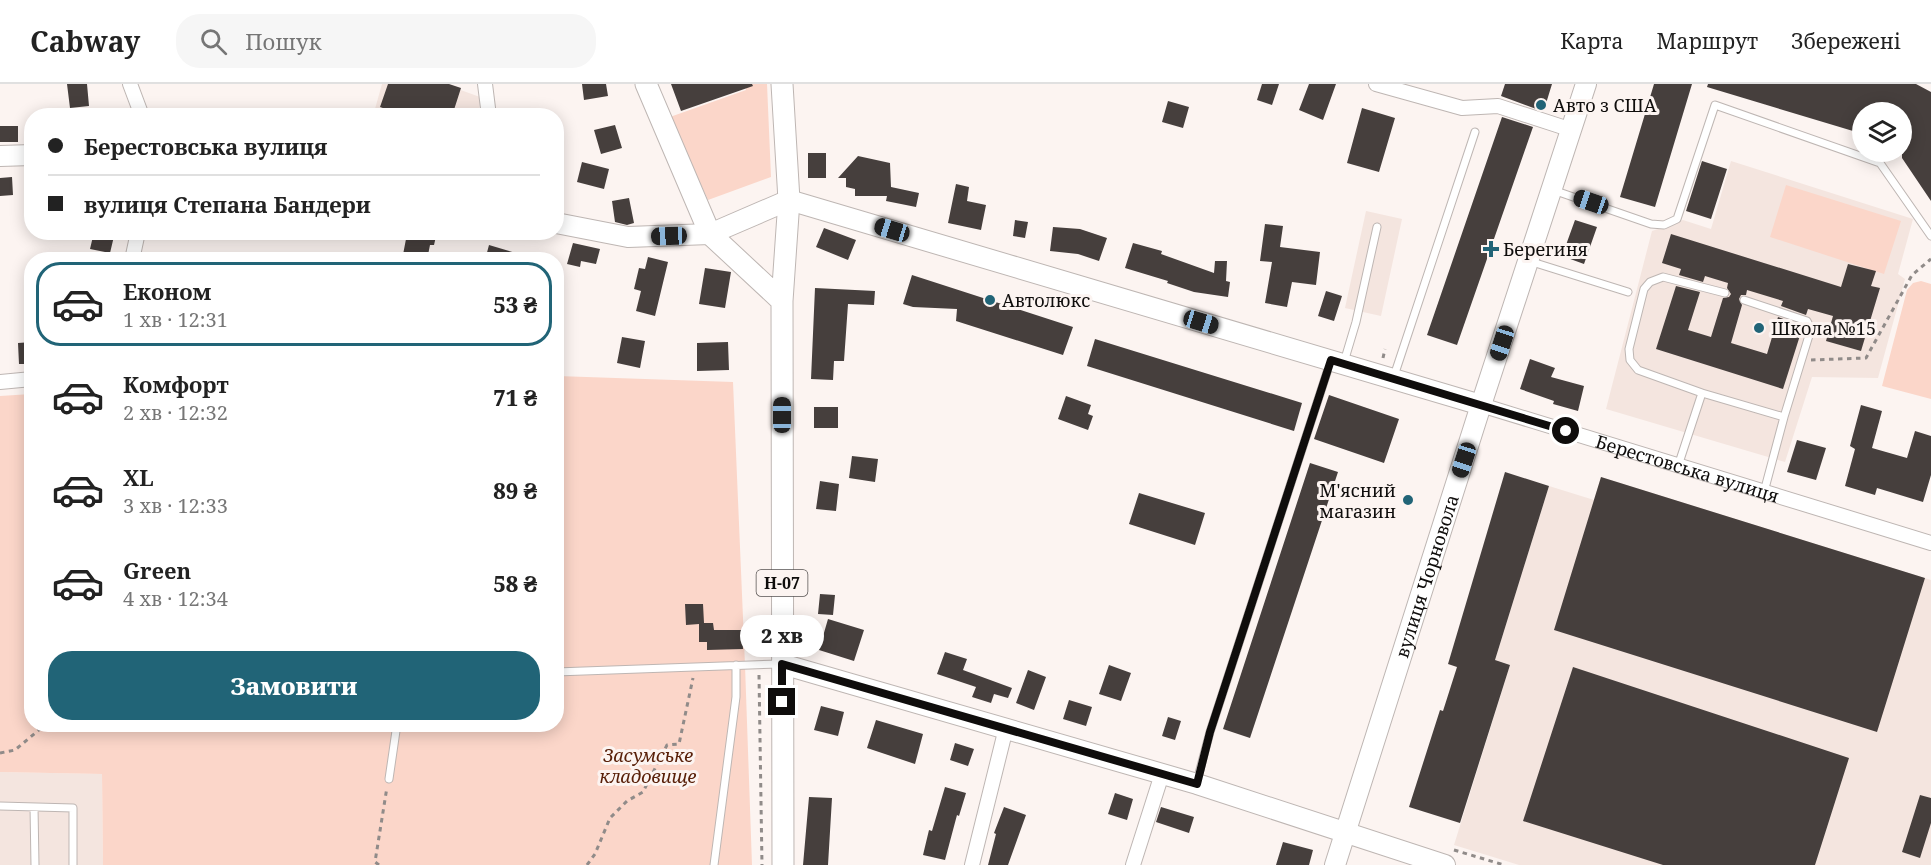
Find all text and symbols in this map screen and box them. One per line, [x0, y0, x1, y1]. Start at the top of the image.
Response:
search box [176, 14, 596, 68]
text: Cabway [30, 22, 140, 60]
icon: search [197, 25, 230, 58]
text: Пошук [245, 26, 321, 56]
text: Карта [1560, 27, 1623, 55]
text: Маршрут [1656, 27, 1758, 55]
text: Збережені [1791, 27, 1901, 55]
place label: Авто з США [1553, 93, 1657, 117]
marker: Авто з США [1534, 98, 1548, 112]
map controls [1852, 102, 1912, 162]
button: layers [1852, 102, 1912, 162]
text: Берестовська вулиця [84, 131, 327, 161]
car [1571, 188, 1611, 216]
text: вулиця Степана Бандери [84, 189, 371, 219]
car [872, 216, 912, 244]
car [651, 226, 687, 246]
place label: Берегиня [1503, 237, 1588, 261]
marker: Берегиня [1484, 242, 1498, 256]
text: Економ [123, 276, 211, 306]
icon: car [51, 277, 105, 331]
place label: Автолюкс [1002, 288, 1090, 312]
text: 53 ₴ [493, 289, 537, 319]
marker: Автолюкс [983, 293, 997, 307]
text: 1 хв · 12:31 [123, 306, 228, 333]
car [1181, 308, 1221, 336]
place label: Школа №15 [1771, 316, 1876, 340]
marker: Школа №15 [1752, 321, 1766, 335]
car [1488, 323, 1516, 363]
text: Комфорт [123, 369, 229, 399]
icon: car [51, 370, 105, 424]
text: 71 ₴ [493, 382, 537, 412]
car [773, 397, 791, 433]
text: 2 хв · 12:32 [123, 399, 228, 426]
route start [1552, 417, 1579, 444]
street label: Берестовська вулиця [1593, 429, 1782, 508]
car [1450, 440, 1478, 480]
text: XL [123, 462, 154, 492]
icon: car [51, 463, 105, 517]
text: 89 ₴ [493, 475, 537, 505]
place label: М'ясний магазин [1319, 478, 1396, 523]
text: 3 хв · 12:33 [123, 492, 228, 519]
street label: вулиця Чорновола [1390, 492, 1464, 661]
marker: М'ясний магазин [1401, 493, 1415, 507]
text: Green [123, 555, 191, 585]
icon: car [51, 556, 105, 610]
text: 58 ₴ [493, 568, 537, 598]
road number: Н-07 [756, 570, 808, 596]
text: 4 хв · 12:34 [123, 585, 228, 612]
callout: 2 хв [740, 615, 824, 657]
text: 2 хв [761, 622, 803, 649]
button: Замовити [48, 651, 540, 720]
route end [768, 688, 795, 715]
park label: Засумське кладовище [600, 743, 697, 788]

